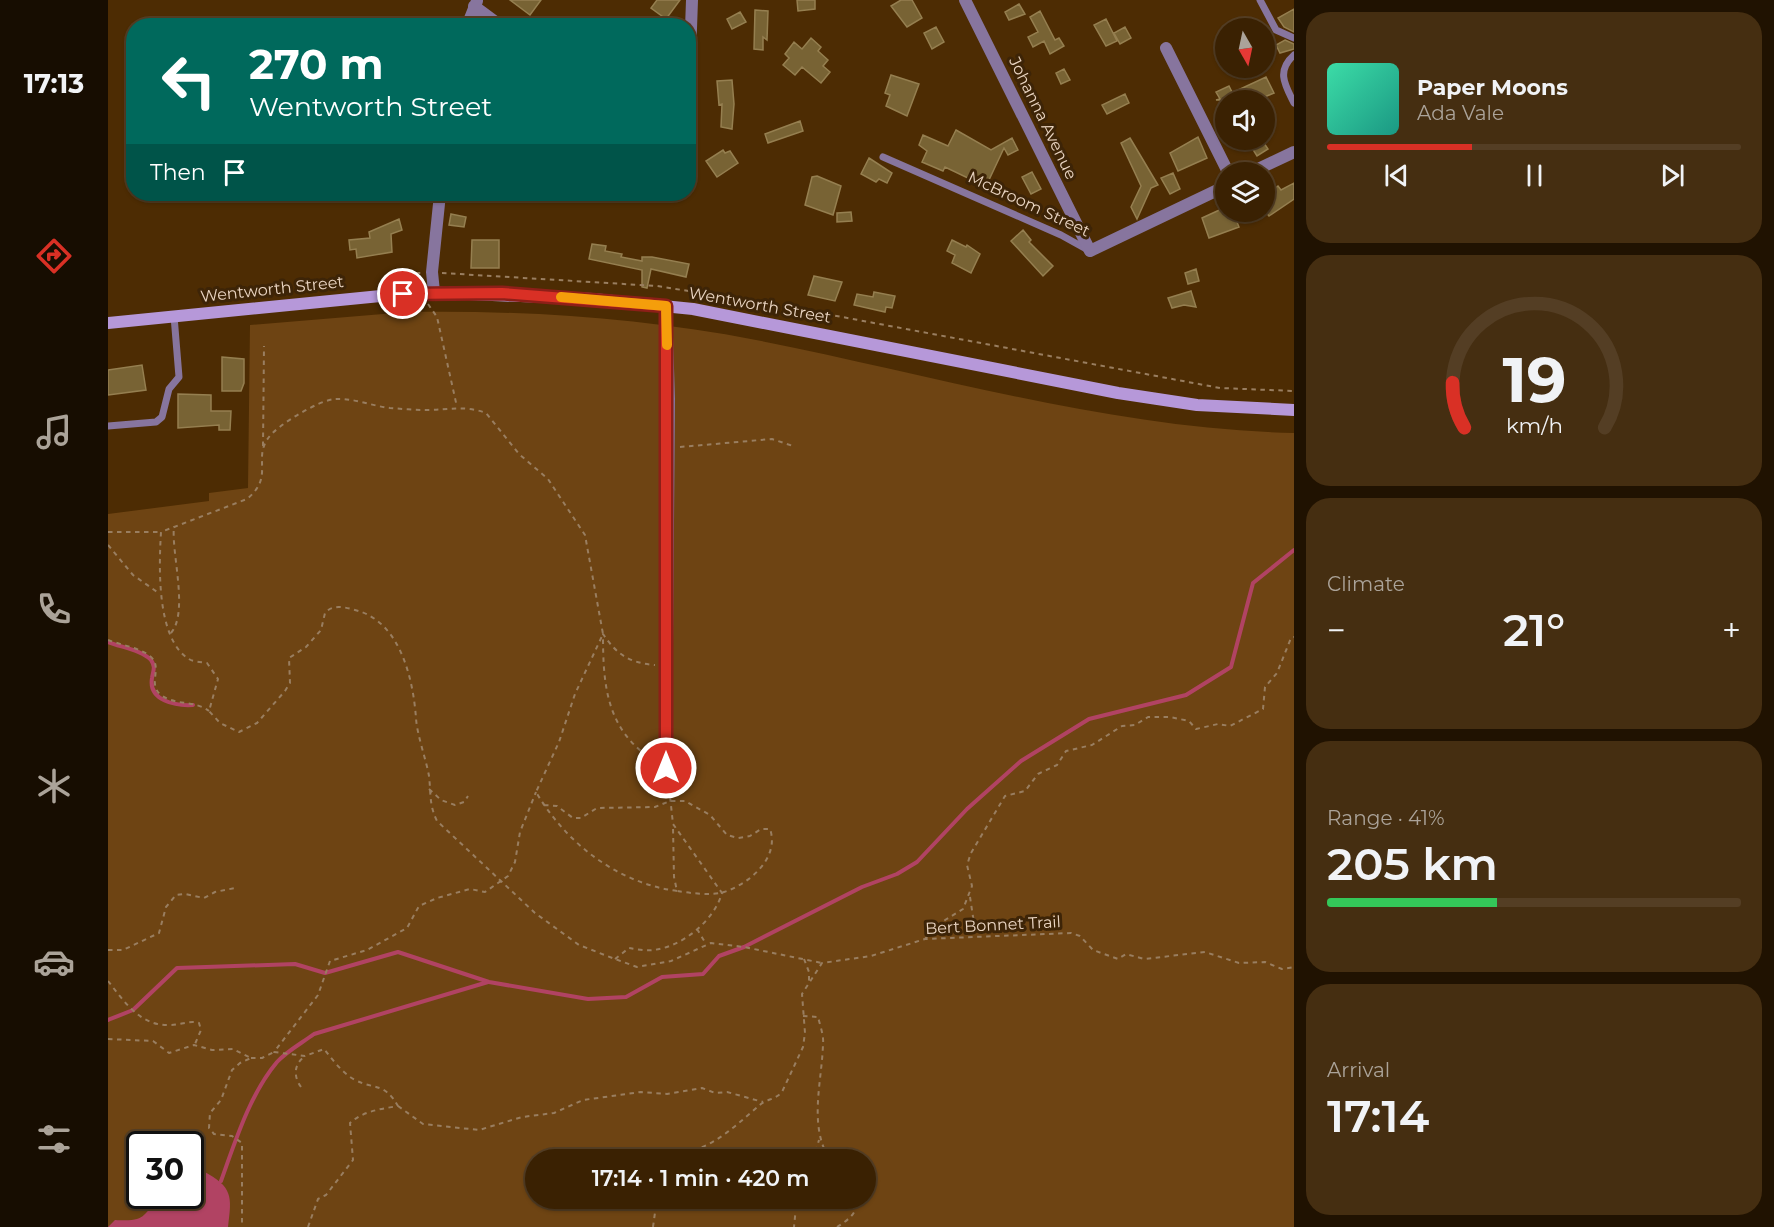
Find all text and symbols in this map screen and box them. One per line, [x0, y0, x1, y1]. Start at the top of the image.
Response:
north arrow [1215, 18, 1275, 78]
map controls [1215, 18, 1275, 222]
text: 270 m [249, 38, 383, 90]
icon: left [150, 42, 228, 120]
street label: Johanna Avenue [1005, 53, 1081, 182]
text: 17:13 [24, 67, 84, 100]
text: Paper Moons [1417, 74, 1568, 101]
text: Wentworth Street [249, 90, 492, 123]
button: sound [1215, 90, 1275, 150]
text: Ada Vale [1417, 101, 1504, 125]
icon: arrive [218, 156, 251, 189]
text: Then [150, 159, 206, 186]
icon: previous [1380, 159, 1413, 192]
icon: pause [1518, 159, 1551, 192]
icon: next [1656, 159, 1689, 192]
button: layers [1215, 162, 1275, 222]
street label: McBroom Street [965, 167, 1093, 241]
icon: directions [33, 235, 75, 277]
pin [377, 268, 428, 319]
street label: Wentworth Street [199, 272, 345, 306]
icon: arrive [386, 277, 419, 310]
street label: Wentworth Street [687, 283, 833, 327]
text: 19 [1502, 342, 1566, 418]
icon: music [33, 411, 75, 453]
text: km/h [1505, 412, 1563, 438]
text: Climate [1327, 572, 1405, 596]
icon: phone [33, 588, 75, 630]
text: 21° [1503, 602, 1565, 657]
text: − [1327, 610, 1346, 650]
text: + [1722, 610, 1741, 650]
position arrow [634, 736, 698, 800]
icon: climate [33, 765, 75, 807]
text: Range · 41% [1327, 806, 1445, 830]
text: 205 km [1327, 836, 1498, 891]
street label: Bert Bonnet Trail [925, 912, 1061, 938]
icon: car [33, 941, 75, 983]
text: Arrival [1327, 1058, 1390, 1082]
text: 17:14 [1327, 1088, 1429, 1143]
icon: filters [33, 1118, 75, 1160]
speed limit sign: 30 [126, 1131, 204, 1209]
text: 17:14 · 1 min · 420 m [592, 1165, 809, 1192]

